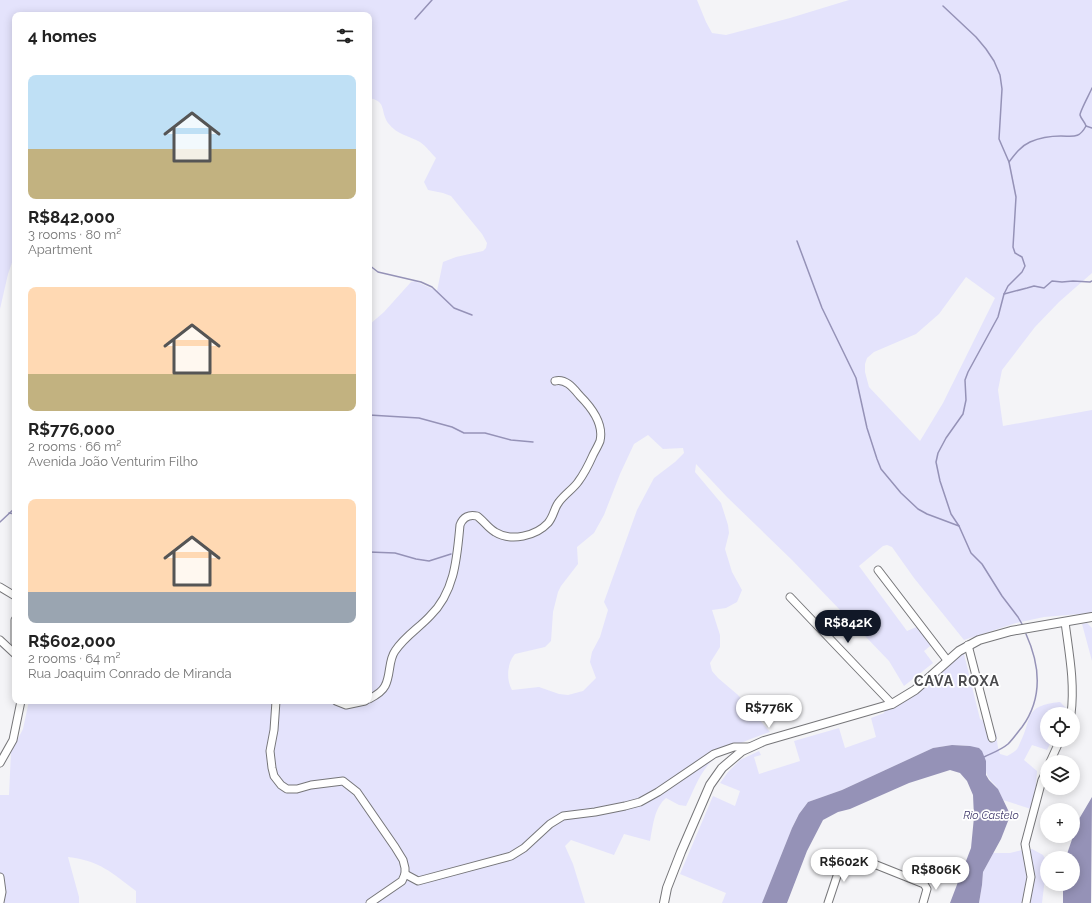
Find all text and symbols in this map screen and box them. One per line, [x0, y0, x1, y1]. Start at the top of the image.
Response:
icon: filters [334, 25, 356, 47]
text: 4 homes [28, 26, 97, 46]
icon: home [156, 101, 228, 173]
text: R$842,000 [28, 207, 115, 227]
text: 3 rooms · 80 m² [28, 227, 121, 242]
text: Apartment [28, 242, 92, 257]
icon: home [156, 313, 228, 385]
text: R$776,000 [28, 419, 115, 439]
text: 2 rooms · 66 m² [28, 439, 121, 454]
text: Avenida João Venturim Filho [28, 454, 198, 469]
icon: home [156, 525, 228, 597]
pin: R$842K [815, 610, 881, 644]
text: R$842K [824, 615, 872, 630]
text: R$602,000 [28, 631, 116, 651]
text: 2 rooms · 64 m² [28, 651, 120, 666]
text: Rua Joaquim Conrado de Miranda [28, 666, 232, 681]
district label: CAVA ROXA [914, 673, 1000, 689]
pin: R$776K [736, 695, 802, 729]
text: R$776K [745, 700, 793, 715]
map controls [1040, 707, 1080, 891]
button: locate [1040, 707, 1080, 747]
button: layers [1040, 755, 1080, 795]
button: + [1040, 803, 1080, 843]
water label: Rio Castelo [963, 809, 1019, 822]
pin: R$602K [811, 849, 877, 883]
button: − [1040, 851, 1080, 891]
text: R$602K [820, 854, 868, 869]
pin: R$806K [903, 857, 969, 891]
text: R$806K [911, 862, 961, 877]

